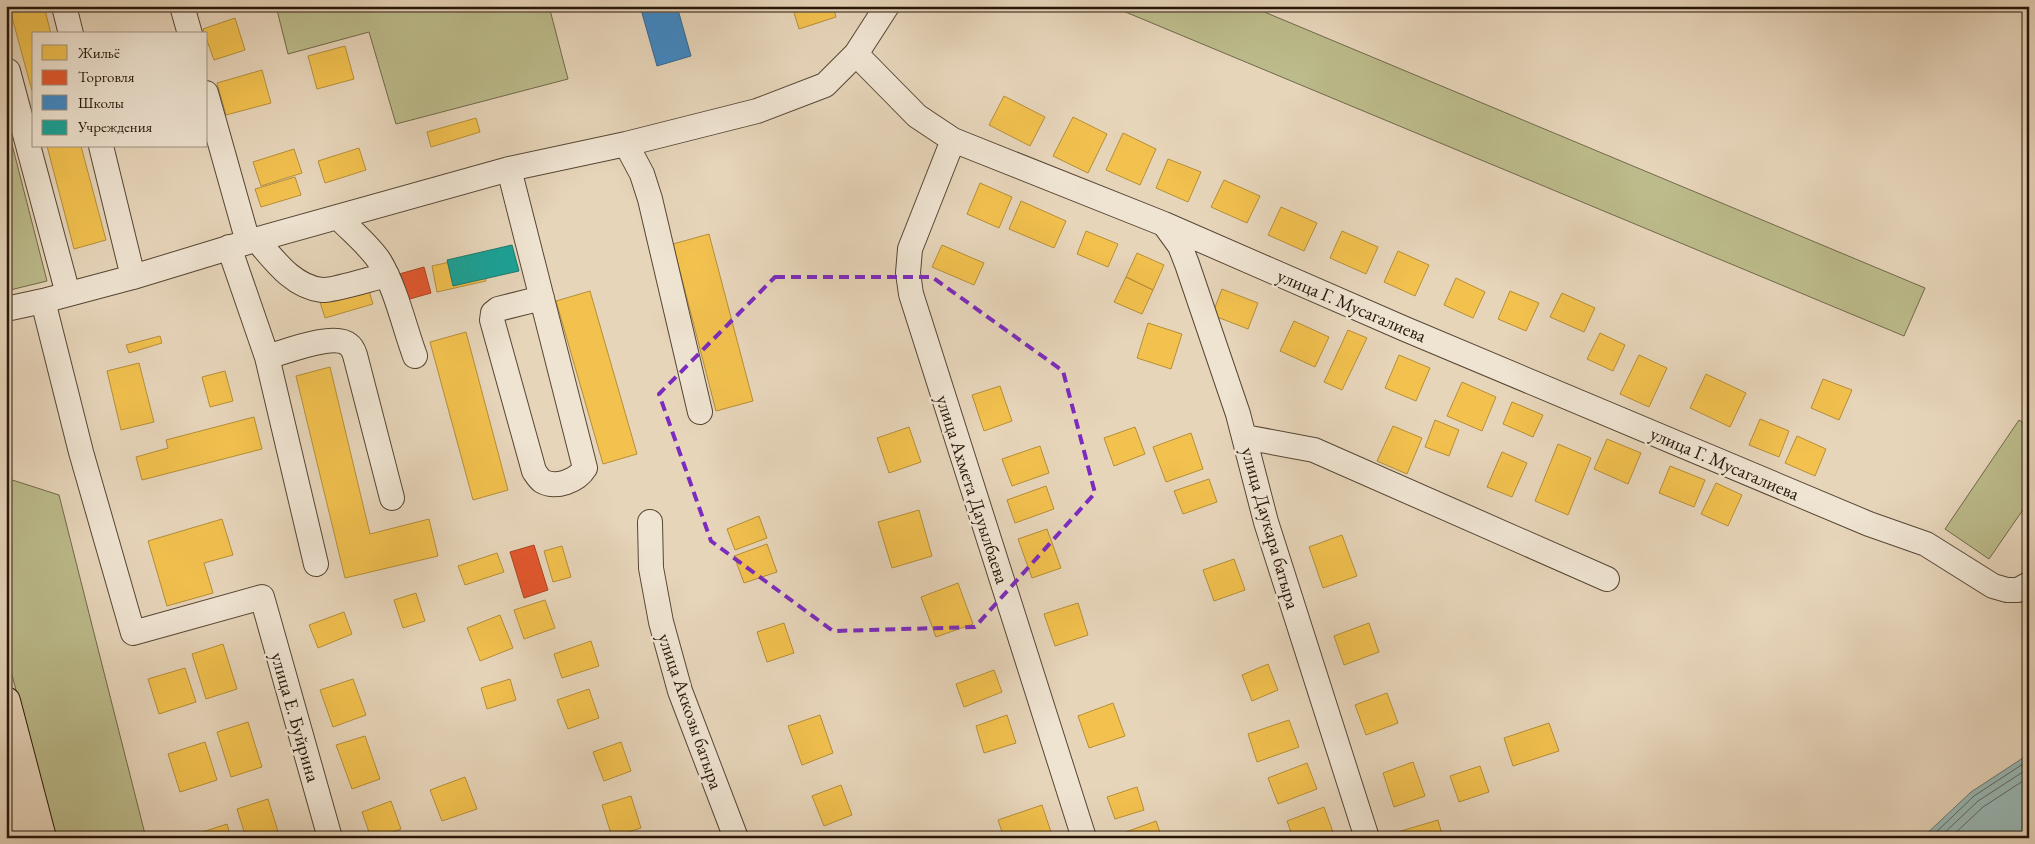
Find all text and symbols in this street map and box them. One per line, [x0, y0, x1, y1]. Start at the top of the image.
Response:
legend [32, 32, 208, 148]
text: Жильё [77, 43, 120, 62]
text: Торговля [78, 67, 135, 86]
text: Школы [78, 93, 124, 112]
text: Учреждения [77, 117, 153, 136]
street label: улица Г. Мусагалиева [1273, 263, 1431, 348]
street label: улица Ахмета Дауылбаева [930, 392, 1015, 587]
street label: улица Г. Мусагалиева [1646, 421, 1804, 506]
street label: улица Даукара батыра [1235, 444, 1306, 612]
street label: улица Аккозы батыра [652, 630, 729, 793]
street label: улица Е. Буйрина [265, 649, 326, 785]

